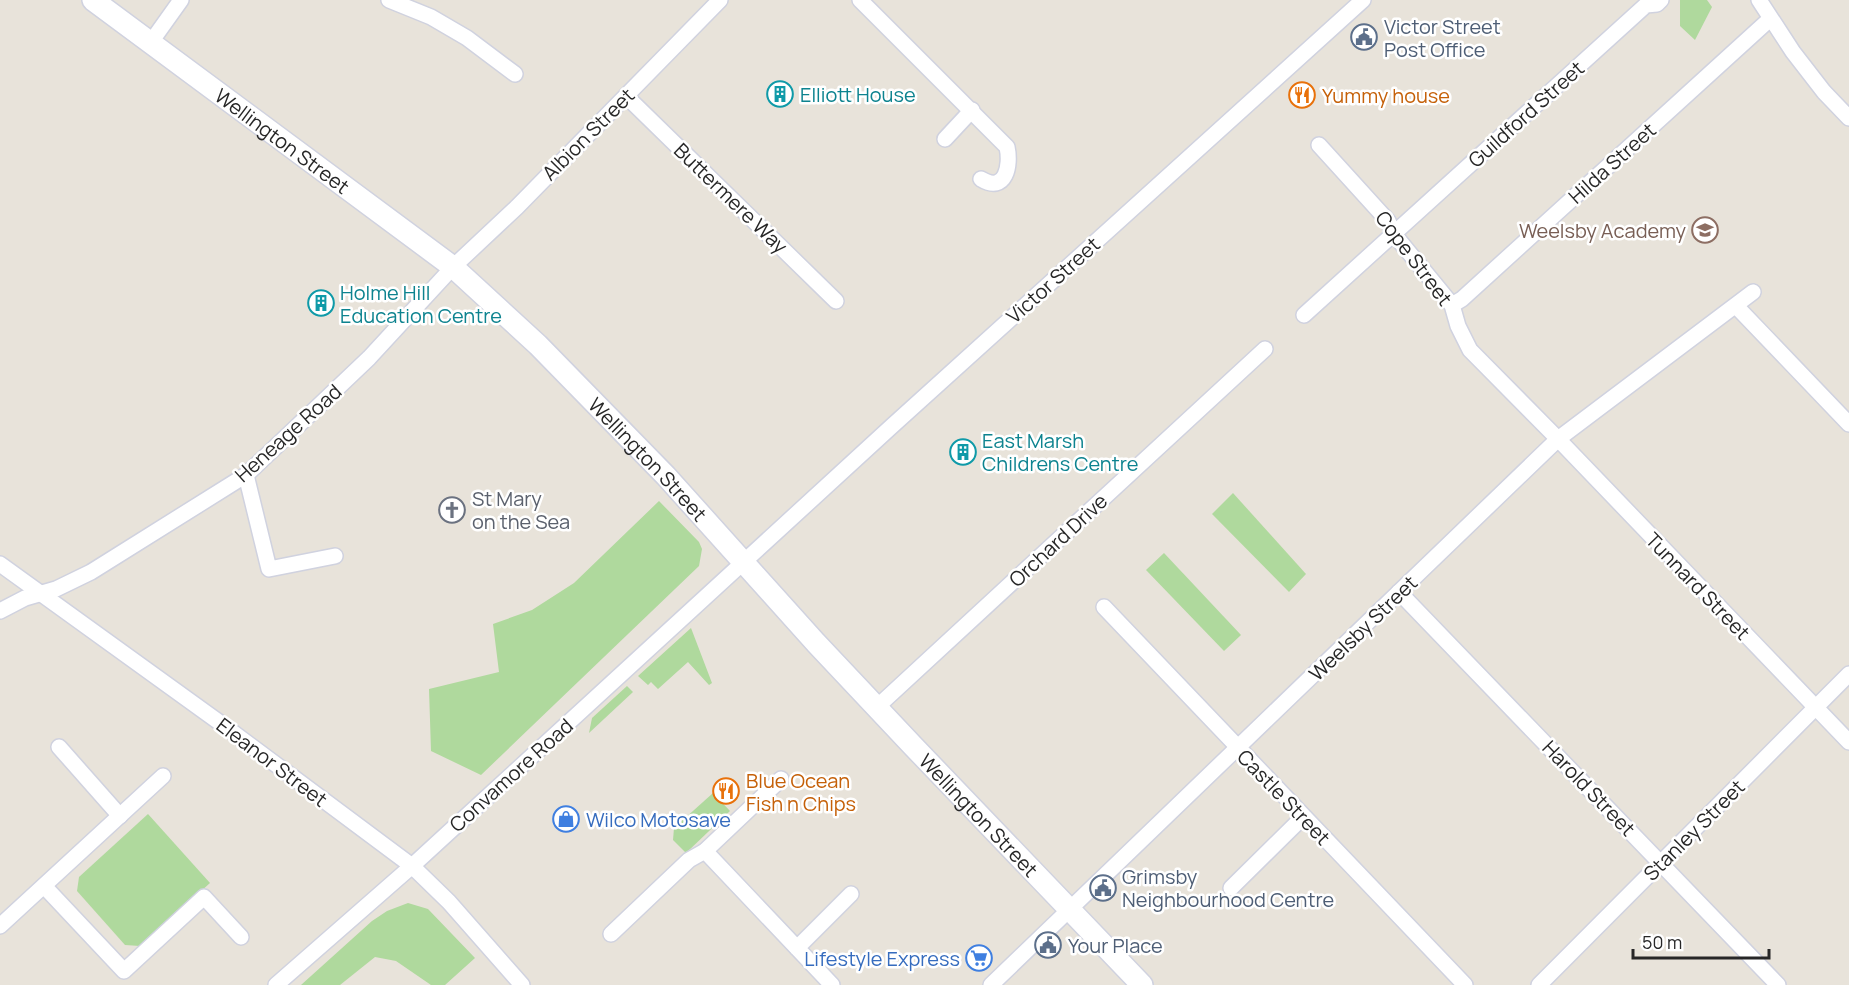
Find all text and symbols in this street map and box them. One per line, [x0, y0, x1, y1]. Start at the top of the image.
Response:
place label: Victor Street Post Office [1384, 13, 1501, 63]
public building icon: Victor Street Post Office [1349, 22, 1379, 52]
street label: Guildford Street [1462, 55, 1590, 173]
building icon: Elliott House [765, 79, 795, 109]
restaurant icon: Yummy house [1287, 80, 1317, 110]
place label: Elliott House [800, 81, 916, 108]
street label: Wellington Street [210, 82, 355, 199]
street label: Albion Street [536, 82, 640, 186]
place label: Yummy house [1322, 82, 1450, 109]
street label: Hilda Street [1563, 117, 1661, 209]
street label: Buttermere Way [668, 137, 794, 259]
street label: Cope Street [1369, 205, 1459, 311]
school or university icon: Weelsby Academy [1690, 215, 1720, 245]
place label: Weelsby Academy [1519, 217, 1686, 244]
street label: Victor Street [1001, 231, 1105, 329]
place label: Holme Hill Education Centre [340, 279, 502, 329]
building icon: Holme Hill Education Centre [306, 288, 336, 318]
street label: Heneage Road [229, 378, 347, 488]
street label: Wellington Street [583, 391, 713, 527]
place label: East Marsh Childrens Centre [982, 427, 1138, 477]
building icon: East Marsh Childrens Centre [948, 437, 978, 467]
place label: St Mary on the Sea [472, 485, 570, 535]
street label: Orchard Drive [1003, 487, 1113, 593]
church icon: St Mary on the Sea [437, 495, 467, 525]
street label: Tunnard Street [1640, 527, 1756, 645]
street label: Weelsby Street [1303, 569, 1423, 687]
street label: Eleanor Street [211, 711, 333, 813]
street label: Convamore Road [443, 712, 579, 838]
street label: Harold Street [1537, 734, 1641, 842]
street label: Castle Street [1232, 743, 1336, 851]
street label: Wellington Street [913, 747, 1044, 882]
place label: Blue Ocean Fish n Chips [746, 767, 856, 817]
street label: Stanley Street [1638, 774, 1750, 886]
restaurant icon: Blue Ocean Fish n Chips [711, 776, 741, 806]
shop icon: Wilco Motosave [551, 804, 581, 834]
place label: Wilco Motosave [586, 806, 731, 833]
place label: Grimsby Neighbourhood Centre [1122, 863, 1334, 913]
public building icon: Grimsby Neighbourhood Centre [1088, 873, 1118, 903]
scale bar [1633, 922, 1770, 960]
public building icon: Your Place [1033, 930, 1063, 960]
text: 50 m [1642, 930, 1682, 954]
place label: Your Place [1068, 932, 1163, 959]
supermarket icon: Lifestyle Express [964, 943, 994, 973]
place label: Lifestyle Express [804, 945, 960, 972]

